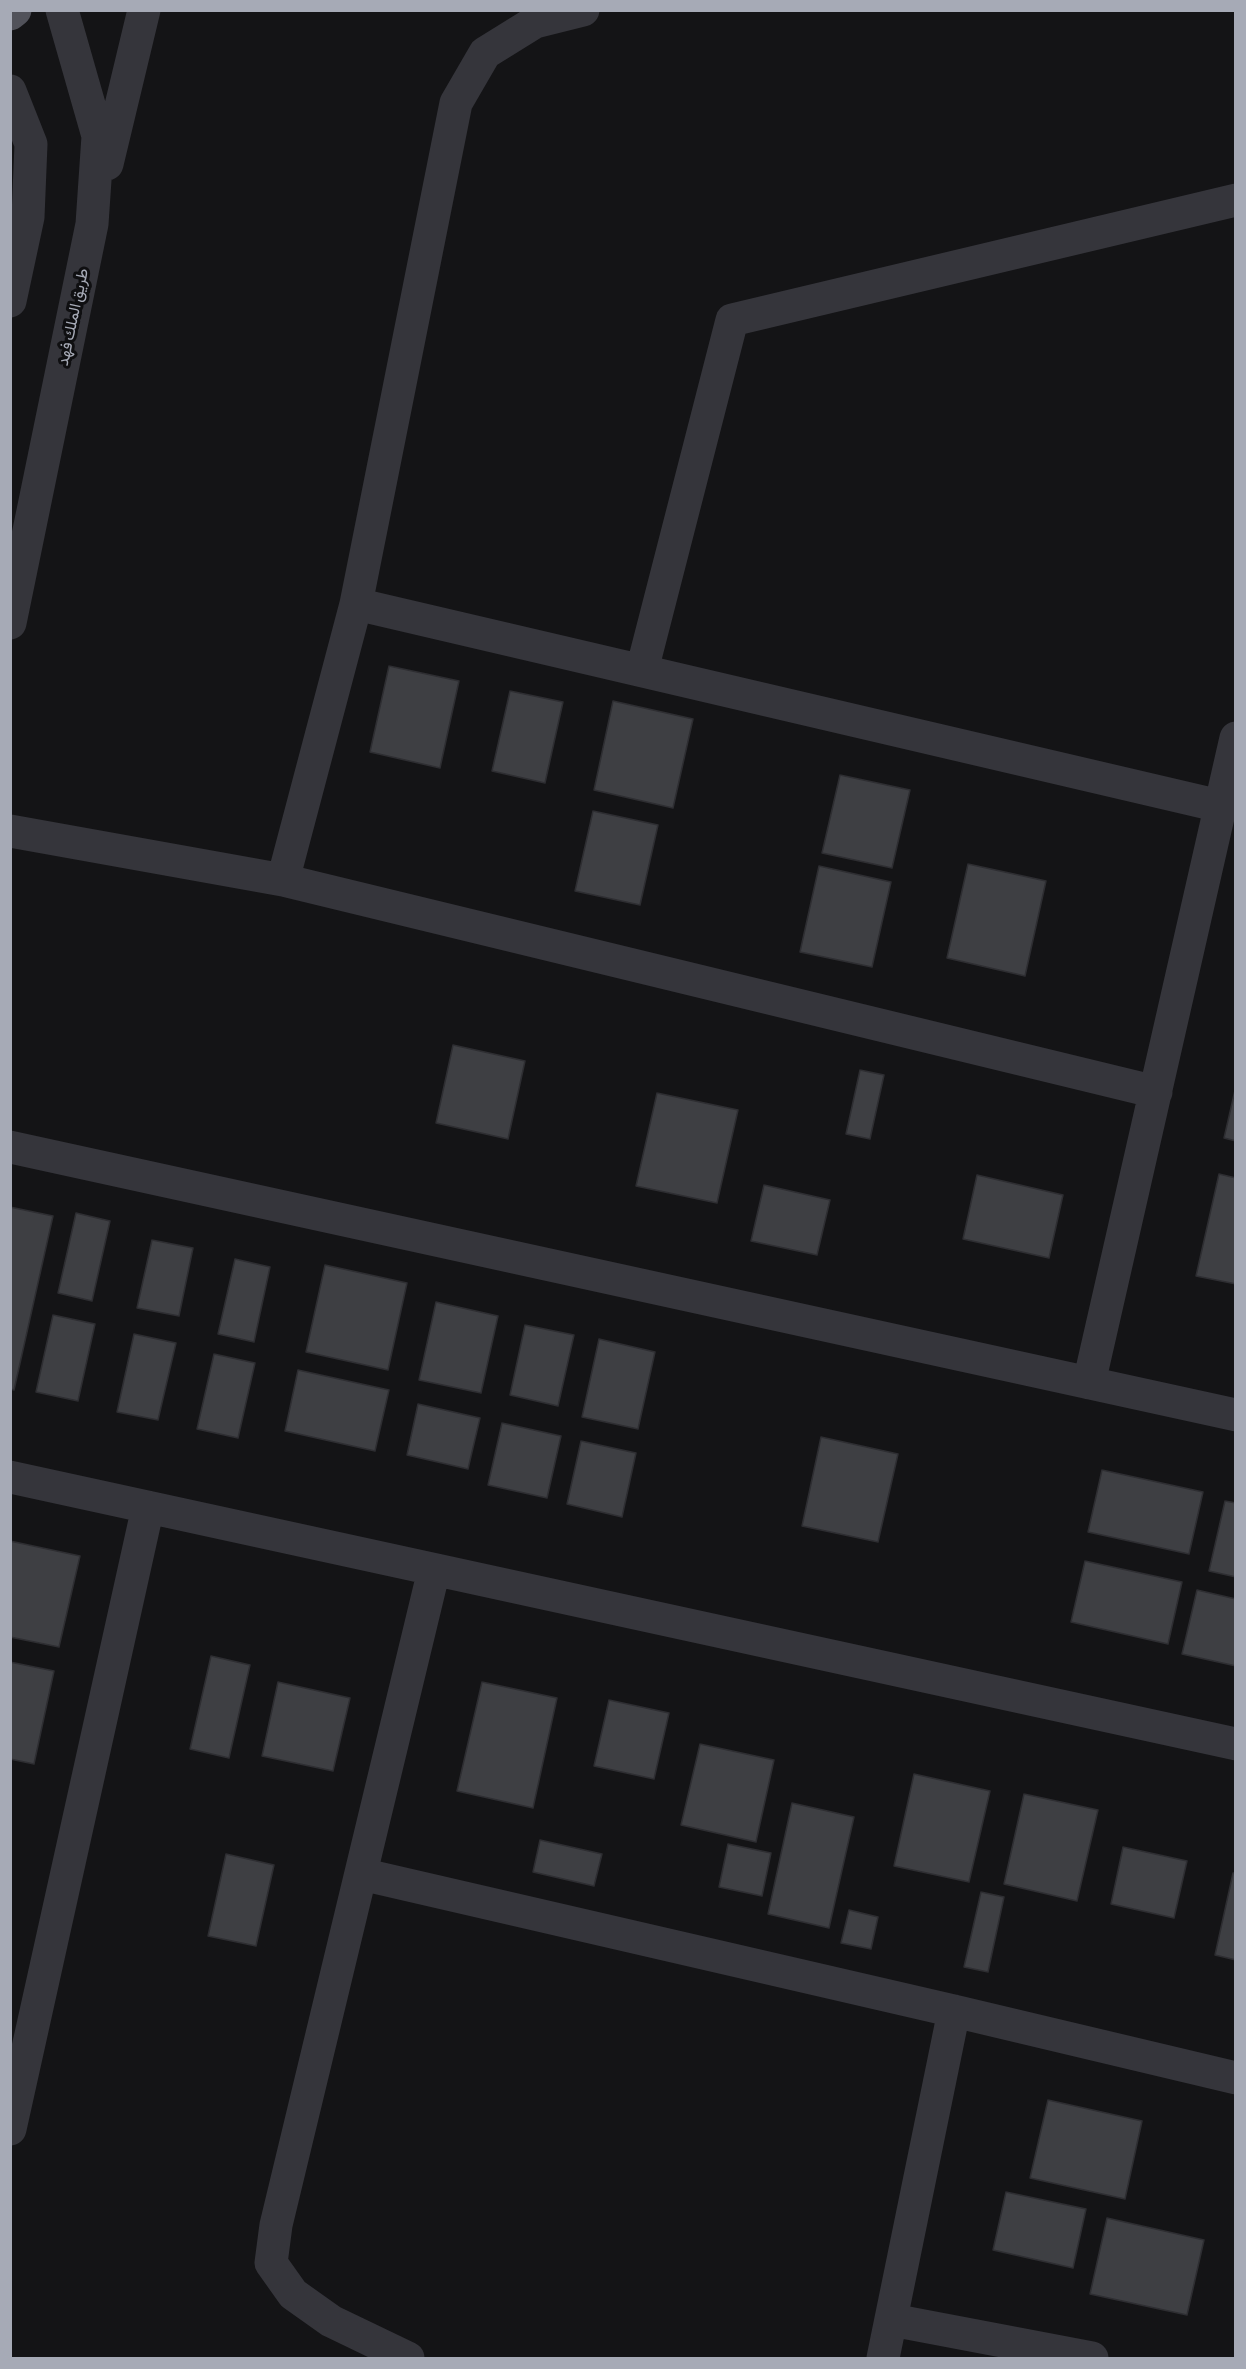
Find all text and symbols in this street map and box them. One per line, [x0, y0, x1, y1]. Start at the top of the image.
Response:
street label: طريق الملك فهد [53, 266, 93, 368]

